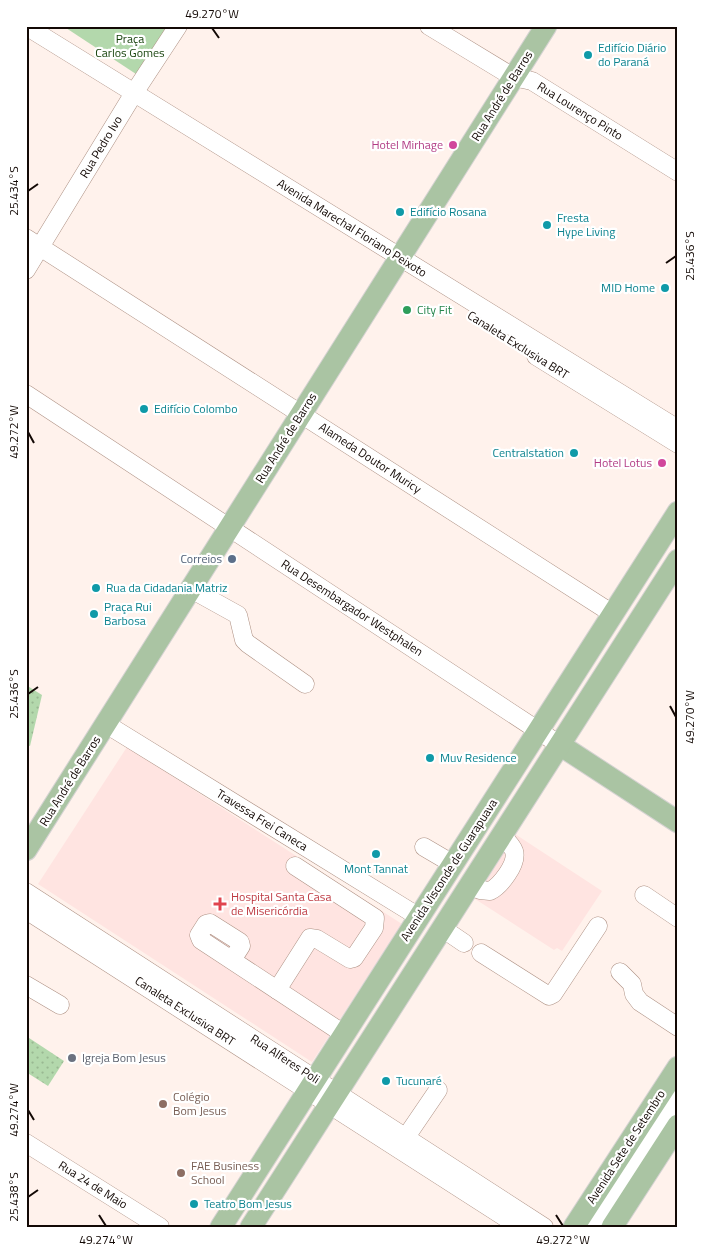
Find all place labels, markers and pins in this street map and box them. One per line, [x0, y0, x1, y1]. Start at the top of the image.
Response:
place label: Edifício Diário do Paraná [598, 38, 666, 71]
marker: Edifício Diário do Paraná [582, 49, 594, 61]
place label: Hotel Mirhage [371, 135, 443, 154]
marker: Hotel Mirhage [447, 139, 459, 151]
place label: Edifício Rosana [410, 202, 487, 221]
marker: Edifício Rosana [394, 206, 406, 218]
place label: Fresta Hype Living [557, 208, 615, 241]
marker: Fresta Hype Living [541, 219, 553, 231]
place label: MID Home [601, 278, 655, 297]
marker: MID Home [659, 282, 671, 294]
place label: City Fit [417, 300, 453, 319]
marker: City Fit [401, 304, 413, 316]
place label: Edifício Colombo [154, 399, 237, 418]
marker: Edifício Colombo [138, 403, 150, 415]
place label: Centralstation [493, 443, 564, 462]
marker: Centralstation [568, 447, 580, 459]
place label: Hotel Lotus [594, 453, 652, 472]
marker: Hotel Lotus [656, 457, 668, 469]
place label: Correios [180, 549, 222, 568]
marker: Correios [226, 553, 238, 565]
place label: Rua da Cidadania Matriz [106, 578, 228, 597]
marker: Rua da Cidadania Matriz [90, 582, 102, 594]
place label: Praça Rui Barbosa [104, 597, 152, 630]
marker: Praça Rui Barbosa [88, 608, 100, 620]
place label: Muv Residence [440, 748, 517, 767]
marker: Muv Residence [424, 752, 436, 764]
marker: Mont Tannat [370, 848, 382, 860]
place label: Mont Tannat [344, 859, 409, 878]
place label: Hospital Santa Casa de Misericórdia [231, 887, 331, 920]
marker: Hospital Santa Casa de Misericórdia [213, 897, 227, 911]
place label: Igreja Bom Jesus [82, 1048, 166, 1067]
marker: Igreja Bom Jesus [66, 1052, 78, 1064]
place label: Tucunaré [396, 1071, 442, 1090]
marker: Tucunaré [380, 1075, 392, 1087]
place label: Colégio Bom Jesus [173, 1087, 227, 1120]
marker: Colégio Bom Jesus [157, 1098, 169, 1110]
place label: FAE Business School [191, 1156, 259, 1189]
marker: FAE Business School [175, 1167, 187, 1179]
place label: Teatro Bom Jesus [204, 1194, 292, 1213]
marker: Teatro Bom Jesus [188, 1198, 200, 1210]

